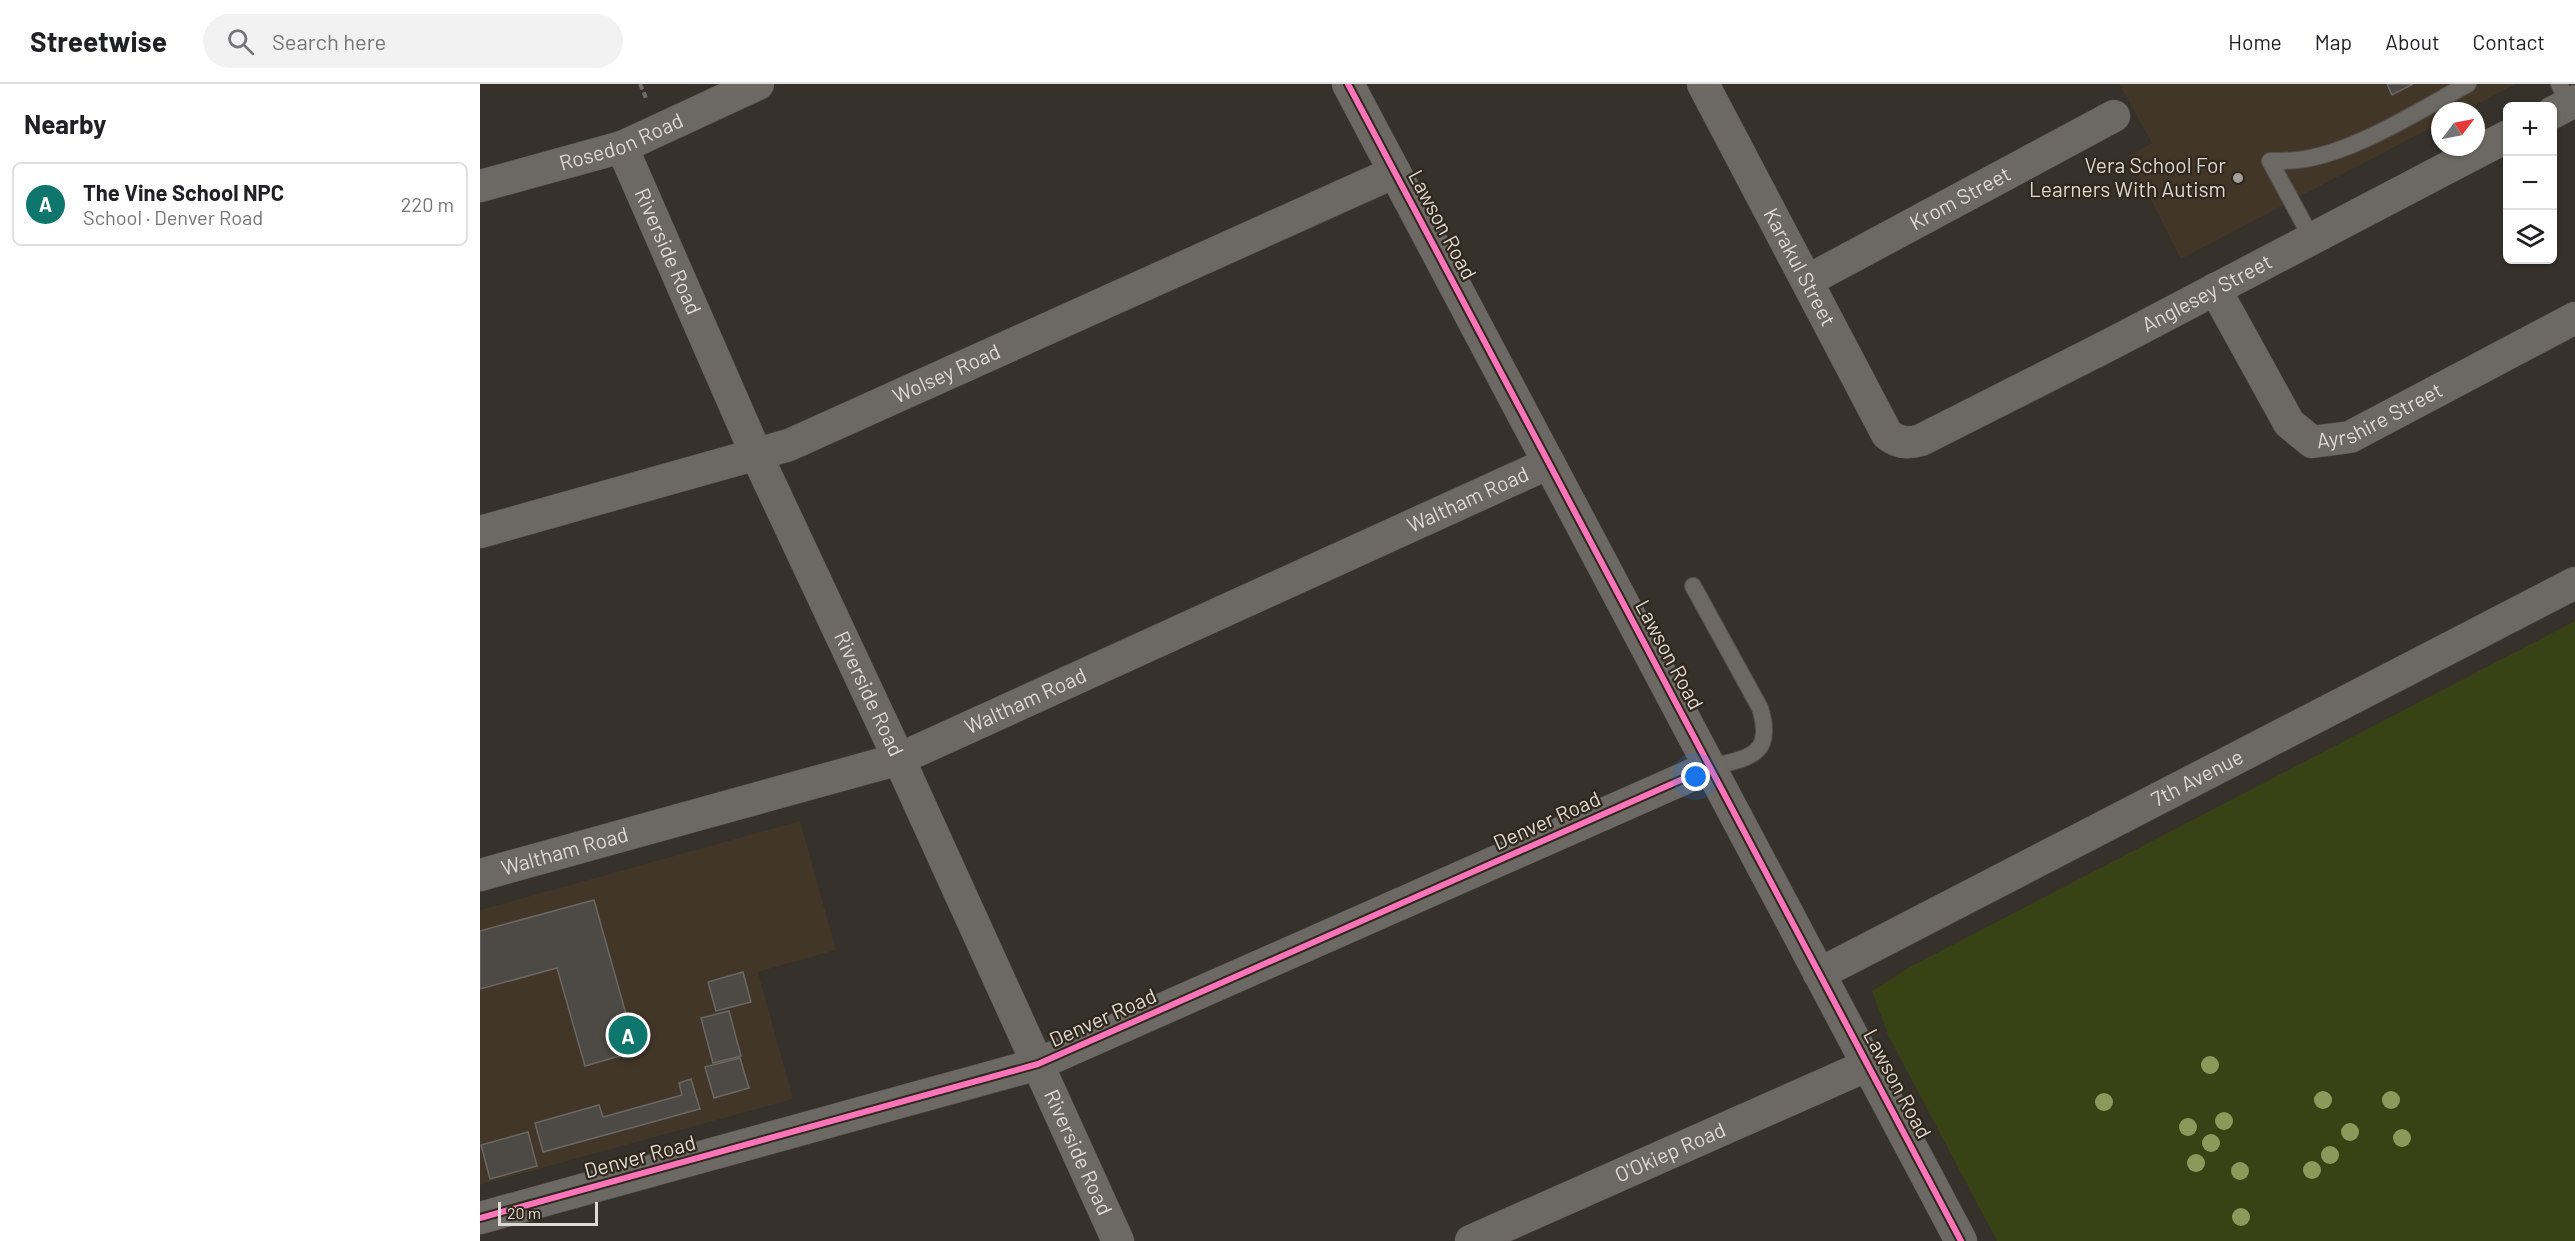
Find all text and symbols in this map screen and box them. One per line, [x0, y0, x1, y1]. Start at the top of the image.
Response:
search box [203, 14, 623, 68]
text: Streetwise [30, 24, 167, 58]
icon: search [224, 25, 257, 58]
text: Search here [272, 28, 386, 54]
text: Home [2228, 29, 2282, 54]
text: Map [2315, 29, 2352, 54]
text: About [2385, 29, 2440, 54]
text: Contact [2473, 29, 2545, 54]
north arrow [2431, 102, 2485, 156]
map controls [2503, 102, 2557, 264]
button: + [2503, 102, 2557, 156]
street label: Rosedon Road [556, 107, 686, 175]
text: Nearby [24, 108, 106, 139]
place label: Vera School For Learners With Autism [2029, 152, 2226, 201]
button: − [2503, 156, 2557, 210]
street label: Krom Street [1905, 160, 2014, 235]
street label: Lawson Road [1404, 165, 1483, 283]
marker: Vera School For Learners With Autism [2231, 171, 2245, 185]
text: The Vine School NPC [83, 179, 284, 205]
street label: Riverside Road [630, 184, 708, 318]
text: A [39, 192, 52, 216]
text: 220 m [401, 192, 454, 216]
street label: Karakul Street [1759, 203, 1842, 330]
text: School · Denver Road [83, 205, 263, 229]
button: layers [2503, 210, 2557, 264]
street label: Anglesey Street [2137, 248, 2276, 337]
street label: Wolsey Road [889, 338, 1004, 408]
street label: Ayrshire Street [2315, 376, 2446, 452]
street label: Waltham Road [1403, 460, 1532, 537]
street label: Lawson Road [1631, 595, 1710, 713]
street label: Riverside Road [830, 627, 910, 760]
street label: Waltham Road [960, 661, 1090, 738]
street label: 7th Avenue [2147, 743, 2247, 811]
your location [1681, 762, 1710, 791]
street label: Denver Road [1489, 785, 1604, 854]
street label: Waltham Road [498, 821, 631, 880]
street label: Denver Road [1045, 982, 1160, 1051]
pin: A [608, 1012, 648, 1058]
street label: Lawson Road [1859, 1024, 1938, 1142]
street label: Riverside Road [1040, 1085, 1119, 1219]
street label: O'Okiep Road [1611, 1116, 1729, 1187]
street label: Denver Road [581, 1129, 698, 1182]
scale bar [498, 1199, 598, 1226]
text: 20 m [507, 1203, 541, 1222]

